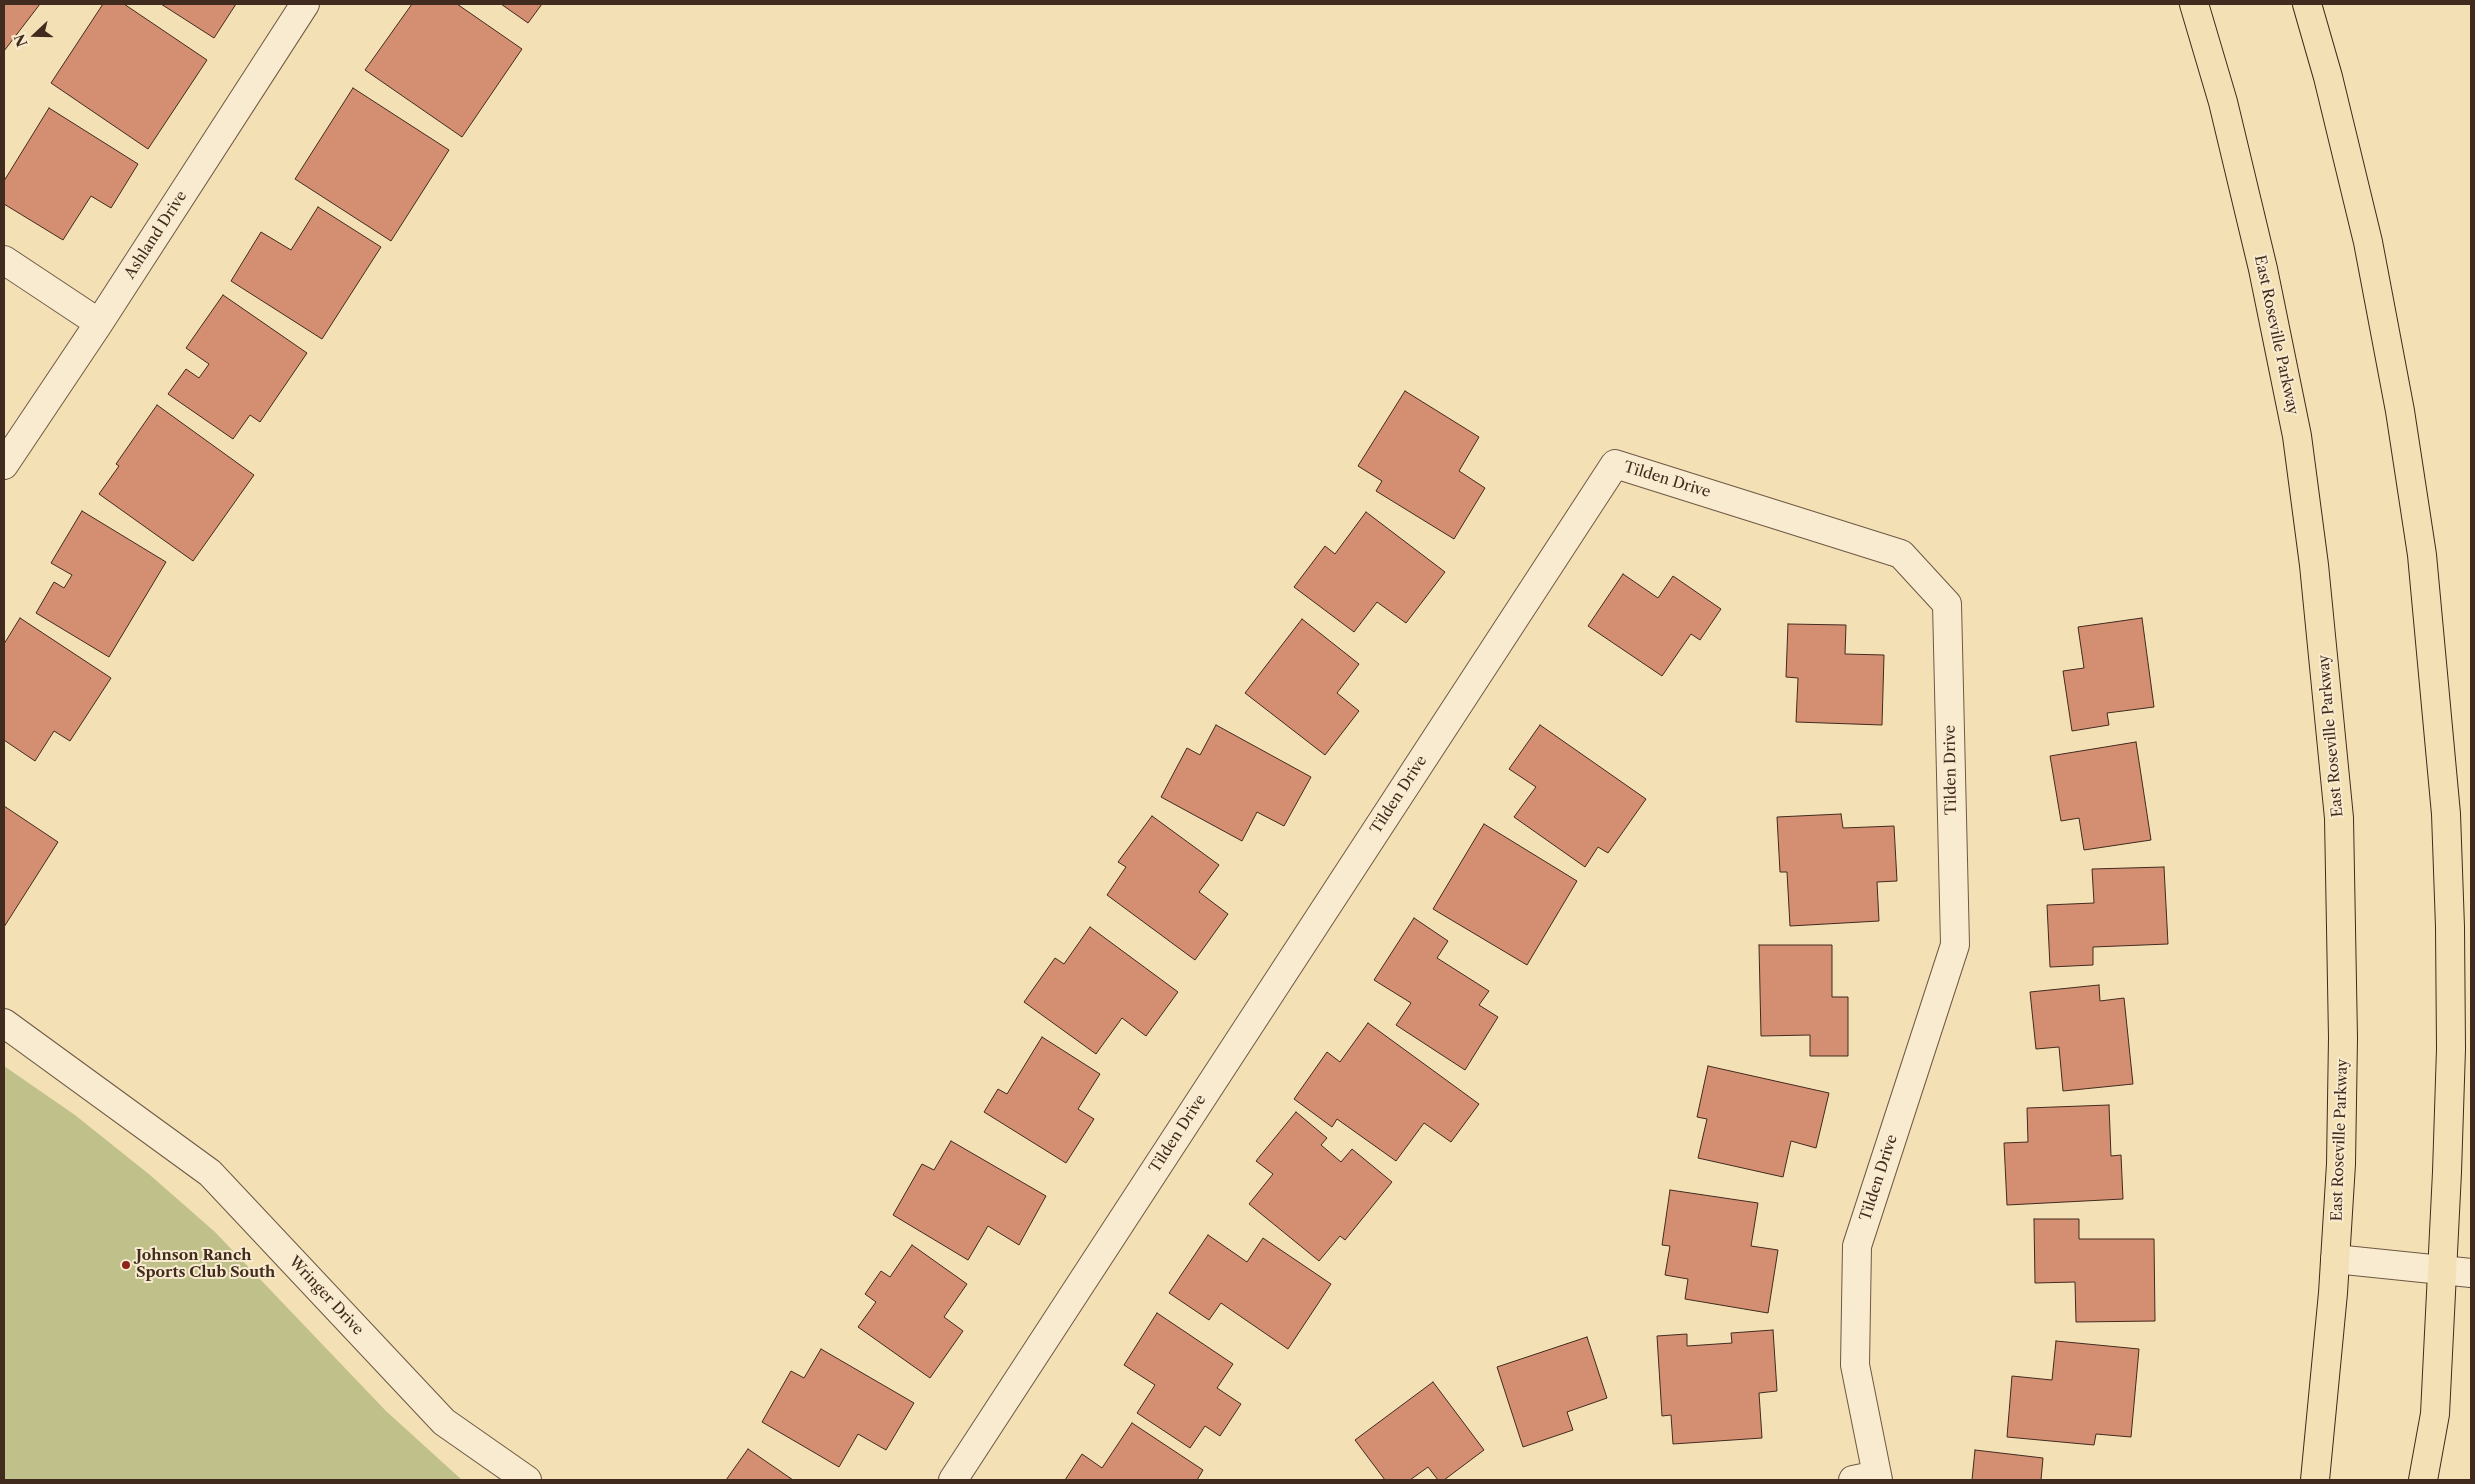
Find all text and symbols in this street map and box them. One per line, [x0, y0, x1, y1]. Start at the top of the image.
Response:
north arrow [10, 10, 60, 60]
text: N [10, 31, 32, 49]
street label: Ashland Drive [121, 188, 191, 282]
street label: East Roseville Parkway [2250, 254, 2302, 416]
street label: Tilden Drive [1621, 458, 1713, 502]
street label: East Roseville Parkway [2315, 654, 2347, 818]
street label: Tilden Drive [1941, 725, 1961, 815]
street label: Tilden Drive [1367, 752, 1431, 838]
street label: East Roseville Parkway [2328, 1058, 2352, 1222]
street label: Tilden Drive [1146, 1091, 1210, 1177]
street label: Tilden Drive [1857, 1132, 1901, 1224]
place label: Johnson Ranch Sports Club South [136, 1247, 275, 1282]
street label: Wringer Drive [285, 1253, 367, 1339]
marker: Johnson Ranch Sports Club South [120, 1259, 132, 1271]

